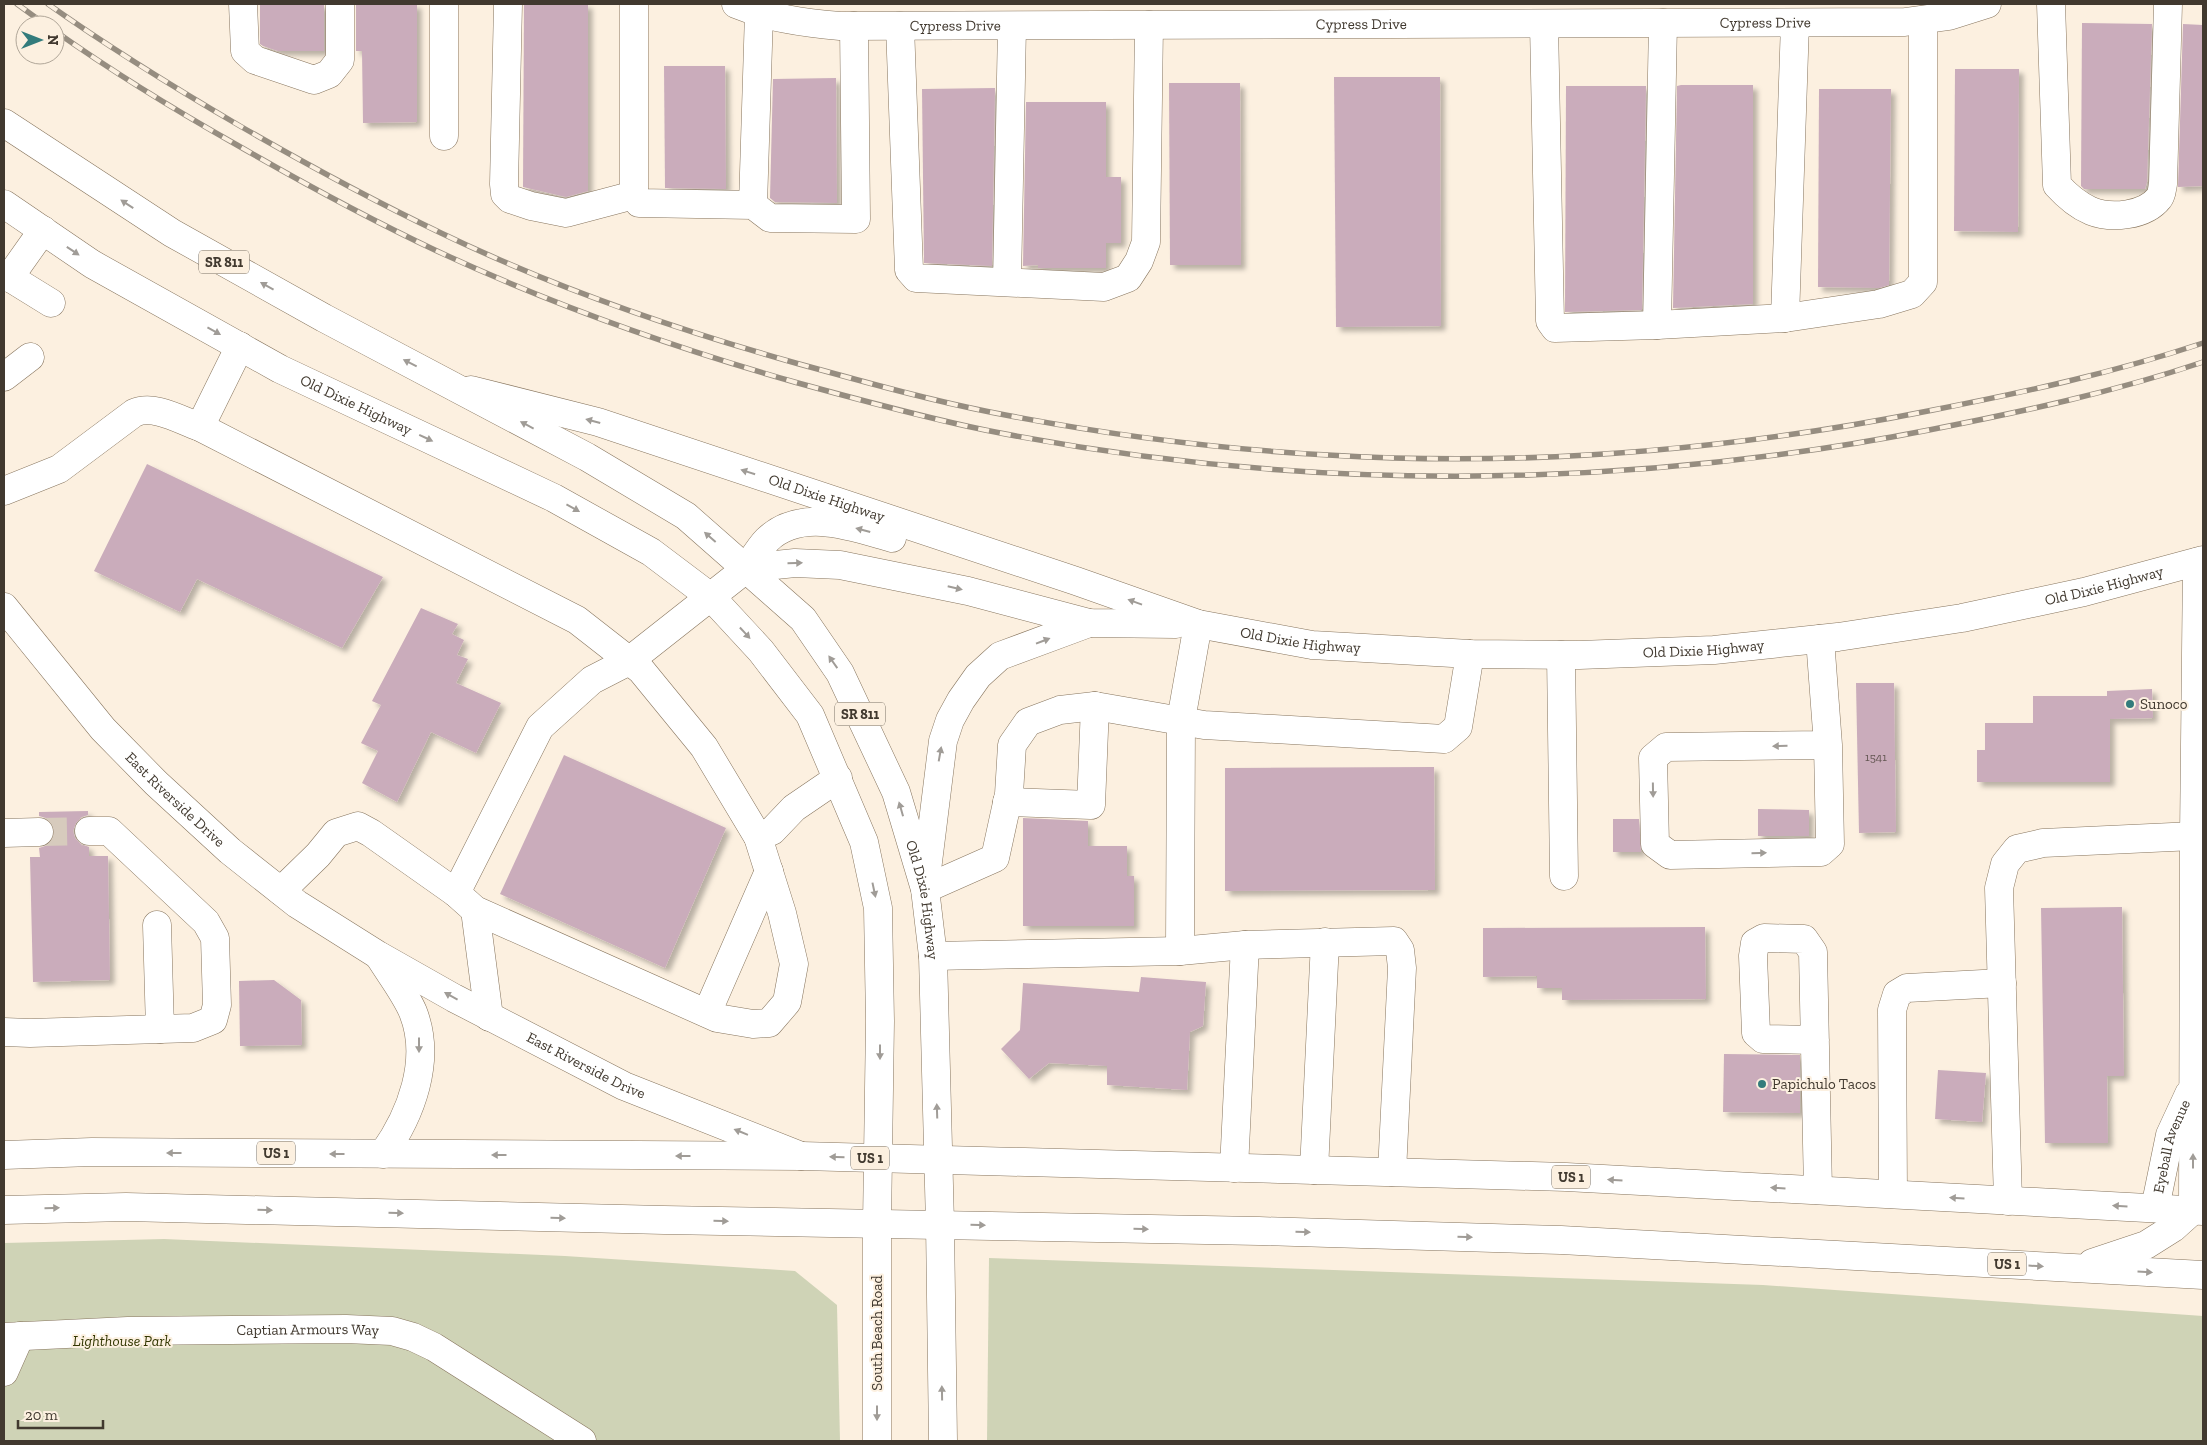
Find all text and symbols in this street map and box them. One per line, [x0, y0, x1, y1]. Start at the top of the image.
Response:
street label: Cypress Drive [1720, 13, 1811, 32]
north arrow [15, 15, 65, 65]
street label: Cypress Drive [1316, 15, 1407, 33]
street label: Cypress Drive [910, 16, 1001, 35]
text: N [44, 35, 61, 46]
one-way arrow [120, 199, 134, 208]
one-way arrow [66, 246, 80, 256]
road number: SR 811 [199, 250, 249, 274]
one-way arrow [260, 282, 273, 291]
one-way arrow [207, 327, 221, 336]
one-way arrow [403, 359, 417, 367]
street label: Old Dixie Highway [297, 371, 415, 439]
one-way arrow [586, 417, 601, 425]
one-way arrow [520, 421, 534, 429]
one-way arrow [419, 433, 434, 442]
one-way arrow [740, 468, 755, 475]
street label: Old Dixie Highway [766, 470, 888, 526]
one-way arrow [565, 504, 580, 512]
one-way arrow [856, 526, 871, 534]
one-way arrow [704, 531, 717, 542]
one-way arrow [788, 559, 804, 567]
street label: Old Dixie Highway [2043, 562, 2165, 609]
one-way arrow [948, 585, 964, 593]
one-way arrow [1127, 598, 1142, 606]
street label: Old Dixie Highway [1239, 623, 1362, 657]
one-way arrow [739, 627, 751, 639]
street label: Old Dixie Highway [1643, 636, 1765, 662]
one-way arrow [1036, 637, 1050, 645]
one-way arrow [828, 655, 838, 669]
place label: Sunoco [2140, 695, 2188, 713]
marker: Sunoco [2124, 698, 2136, 710]
road number: SR 811 [835, 702, 885, 726]
one-way arrow [1771, 742, 1787, 750]
one-way arrow [937, 746, 945, 762]
street label: East Riverside Drive [122, 748, 229, 851]
house number: 1541 [1865, 750, 1887, 764]
one-way arrow [1650, 782, 1658, 798]
one-way arrow [897, 801, 905, 816]
street label: Old Dixie Highway [902, 838, 942, 961]
one-way arrow [1751, 849, 1767, 857]
one-way arrow [870, 882, 878, 897]
one-way arrow [444, 992, 459, 1000]
street label: East Riverside Drive [524, 1028, 648, 1102]
one-way arrow [415, 1038, 423, 1054]
one-way arrow [875, 1044, 883, 1060]
place label: Papichulo Tacos [1772, 1075, 1876, 1093]
marker: Papichulo Tacos [1756, 1078, 1768, 1090]
street label: Eyeball Avenue [2149, 1097, 2194, 1195]
one-way arrow [933, 1103, 941, 1119]
one-way arrow [733, 1128, 748, 1135]
road number: US 1 [257, 1142, 295, 1164]
road number: US 1 [851, 1146, 889, 1170]
one-way arrow [166, 1149, 182, 1157]
one-way arrow [329, 1150, 345, 1158]
one-way arrow [491, 1151, 507, 1159]
one-way arrow [675, 1152, 691, 1160]
one-way arrow [829, 1153, 845, 1161]
one-way arrow [2189, 1153, 2197, 1169]
road number: US 1 [1552, 1166, 1590, 1188]
one-way arrow [1607, 1175, 1623, 1183]
one-way arrow [1769, 1184, 1785, 1192]
one-way arrow [1949, 1193, 1965, 1201]
one-way arrow [2111, 1202, 2127, 1210]
one-way arrow [45, 1204, 61, 1212]
one-way arrow [257, 1207, 273, 1215]
one-way arrow [388, 1210, 404, 1218]
one-way arrow [551, 1214, 567, 1222]
one-way arrow [713, 1217, 729, 1225]
one-way arrow [970, 1222, 986, 1230]
one-way arrow [1133, 1225, 1149, 1233]
one-way arrow [1295, 1229, 1311, 1237]
one-way arrow [1458, 1233, 1474, 1241]
road number: US 1 [1988, 1252, 2026, 1276]
one-way arrow [2028, 1262, 2044, 1270]
one-way arrow [2137, 1268, 2153, 1276]
street label: South Beach Road [868, 1274, 886, 1391]
street label: Captian Armours Way [236, 1320, 380, 1339]
park label: Lighthouse Park [73, 1332, 172, 1350]
one-way arrow [938, 1384, 946, 1400]
scale bar [18, 1398, 102, 1430]
one-way arrow [873, 1405, 881, 1421]
text: 20 m [25, 1406, 58, 1424]

